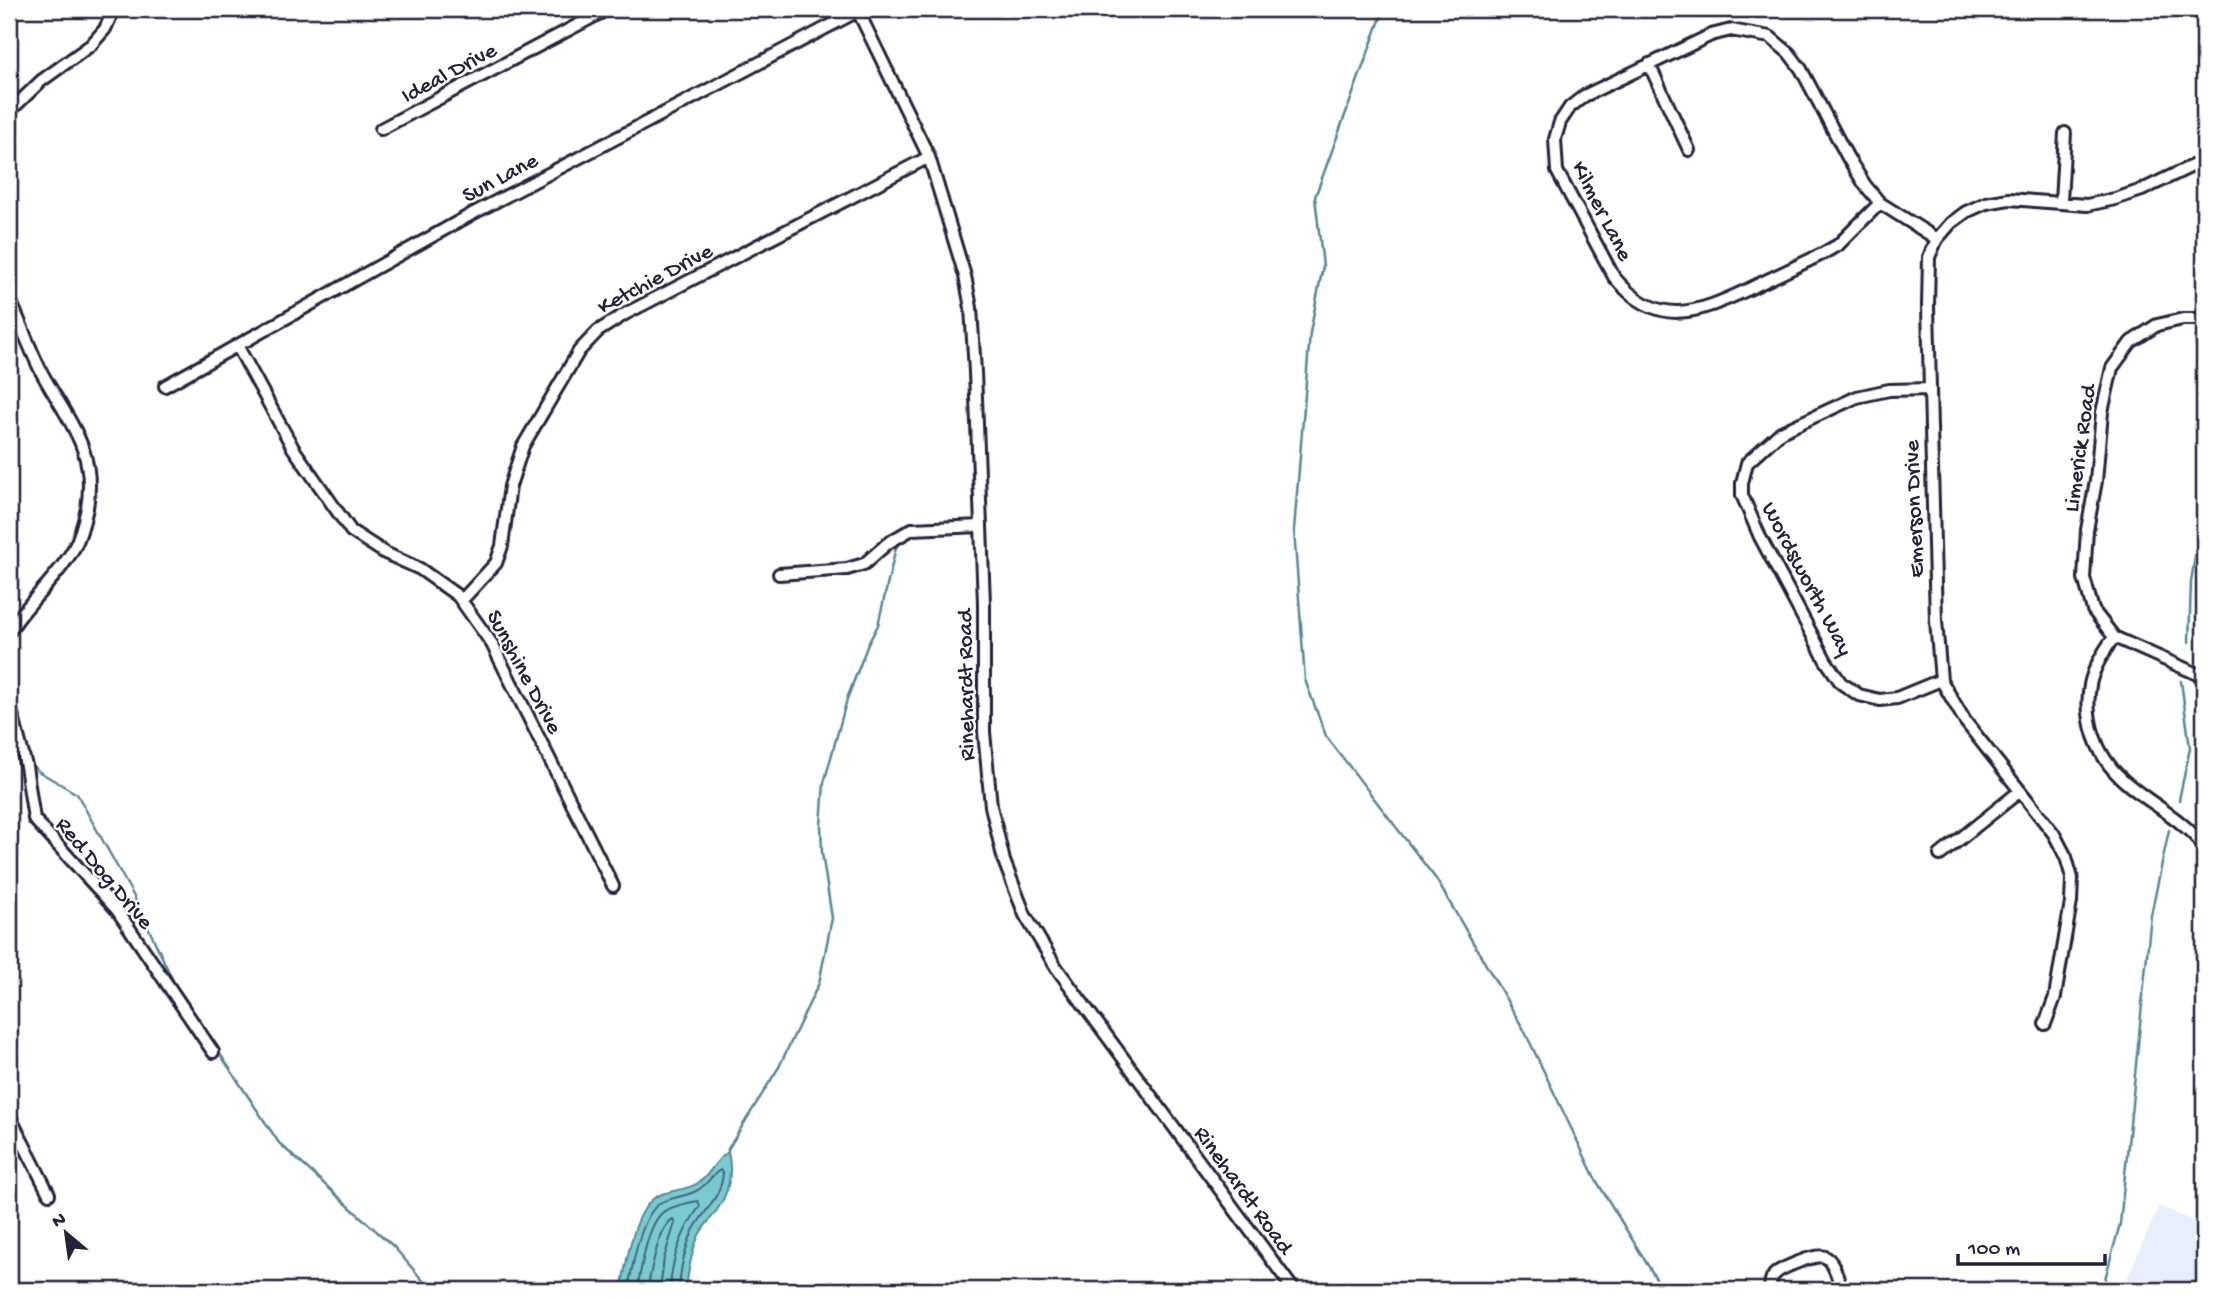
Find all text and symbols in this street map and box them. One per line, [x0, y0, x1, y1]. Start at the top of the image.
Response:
street label: Ideal Drive [397, 37, 503, 110]
street label: Sun Lane [458, 147, 544, 210]
street label: Kilmer Lane [1564, 157, 1638, 267]
street label: Ketchie Drive [593, 238, 719, 322]
street label: Limerick Road [2059, 381, 2104, 514]
street label: Emerson Drive [1900, 439, 1931, 578]
street label: Wordsworth Way [1754, 498, 1858, 661]
street label: Sunshine Drive [479, 606, 567, 740]
street label: Rinehardt Road [953, 607, 982, 761]
street label: Red Dog Drive [48, 813, 159, 937]
street label: Rinehardt Road [1187, 1122, 1299, 1262]
north arrow [32, 1198, 102, 1268]
text: N [48, 1208, 70, 1234]
scale bar [1958, 1222, 2104, 1266]
text: 100 m [1967, 1238, 2020, 1263]

